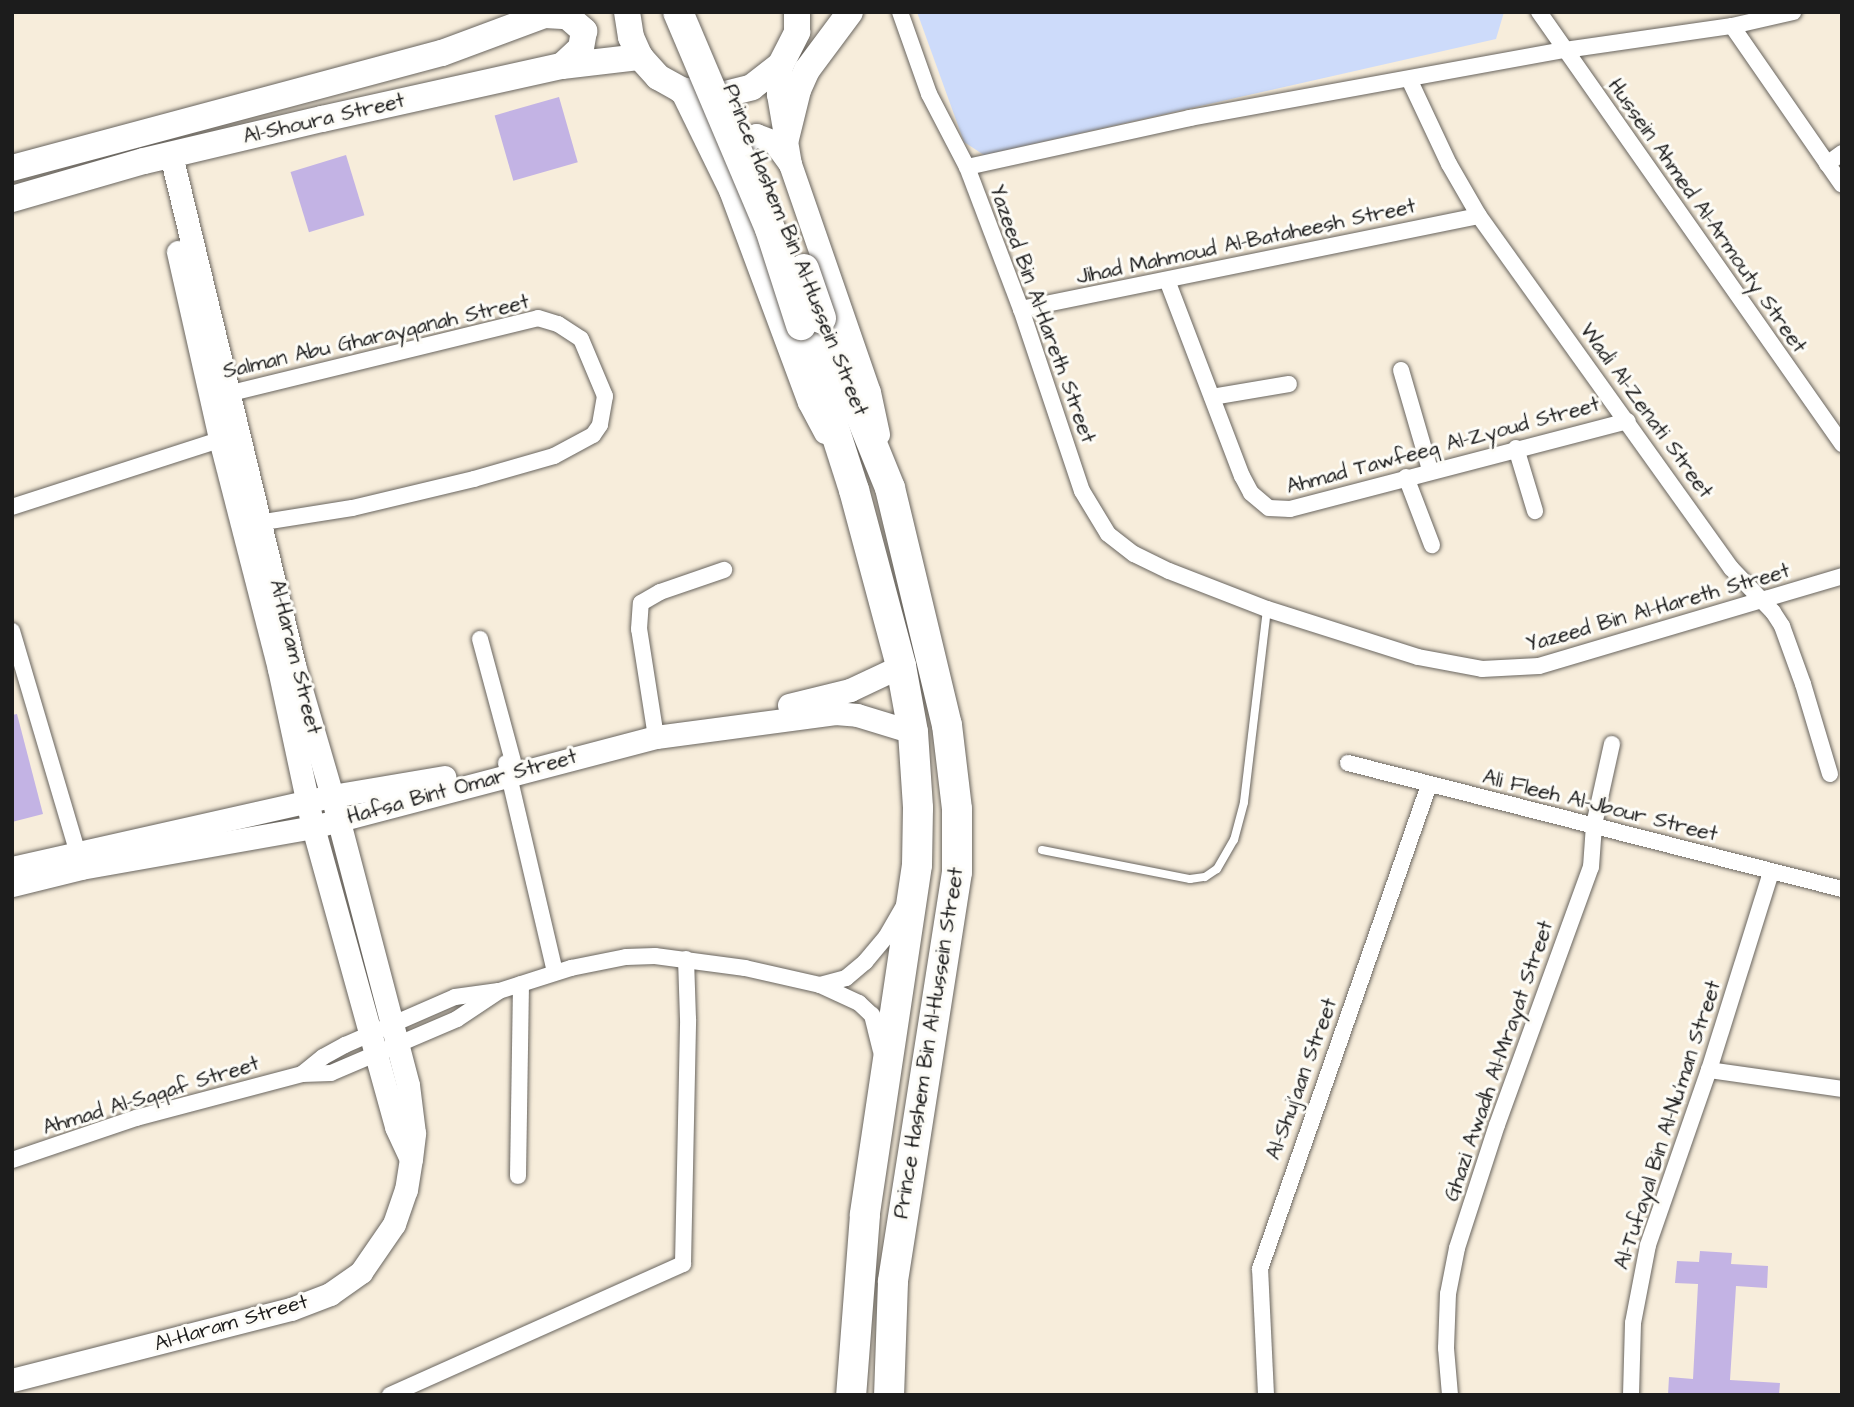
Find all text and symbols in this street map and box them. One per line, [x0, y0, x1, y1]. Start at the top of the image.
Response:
street label: Hussein Ahmed Al-Armouty Street [1602, 74, 1812, 358]
street label: Prince Hashem Bin Al-Hussein Street [717, 81, 873, 419]
street label: Al-Shoura Street [241, 88, 407, 150]
street label: Yazeed Bin Al-Hareth Street [983, 181, 1101, 447]
street label: Jihad Mahmoud Al-Bataheesh Street [1074, 194, 1418, 290]
street label: Salman Abu Gharayqanah Street [220, 289, 532, 385]
street label: Wadi Al-Zenati Street [1574, 319, 1718, 503]
street label: Ahmad Tawfeeq Al-Zyoud Street [1284, 392, 1602, 500]
street label: Yazeed Bin Al-Hareth Street [1523, 558, 1793, 658]
street label: Al-Haram Street [264, 577, 326, 737]
street label: Hafsa Bint Omar Street [344, 744, 580, 830]
street label: Ali Fleeh Al-Jbour Street [1480, 765, 1720, 847]
street label: Prince Hashem Bin Al-Hussein Street [889, 866, 969, 1220]
street label: Ghazi Awadh Al-Mrayat Street [1439, 917, 1559, 1205]
street label: Al-Tufayal Bin Al-Nu'man Street [1609, 977, 1727, 1273]
street label: Al-Shuj'aan Street [1261, 995, 1343, 1163]
street label: Ahmad Al-Sqqaf Street [40, 1051, 262, 1141]
street label: Al-Haram Street [151, 1289, 311, 1357]

